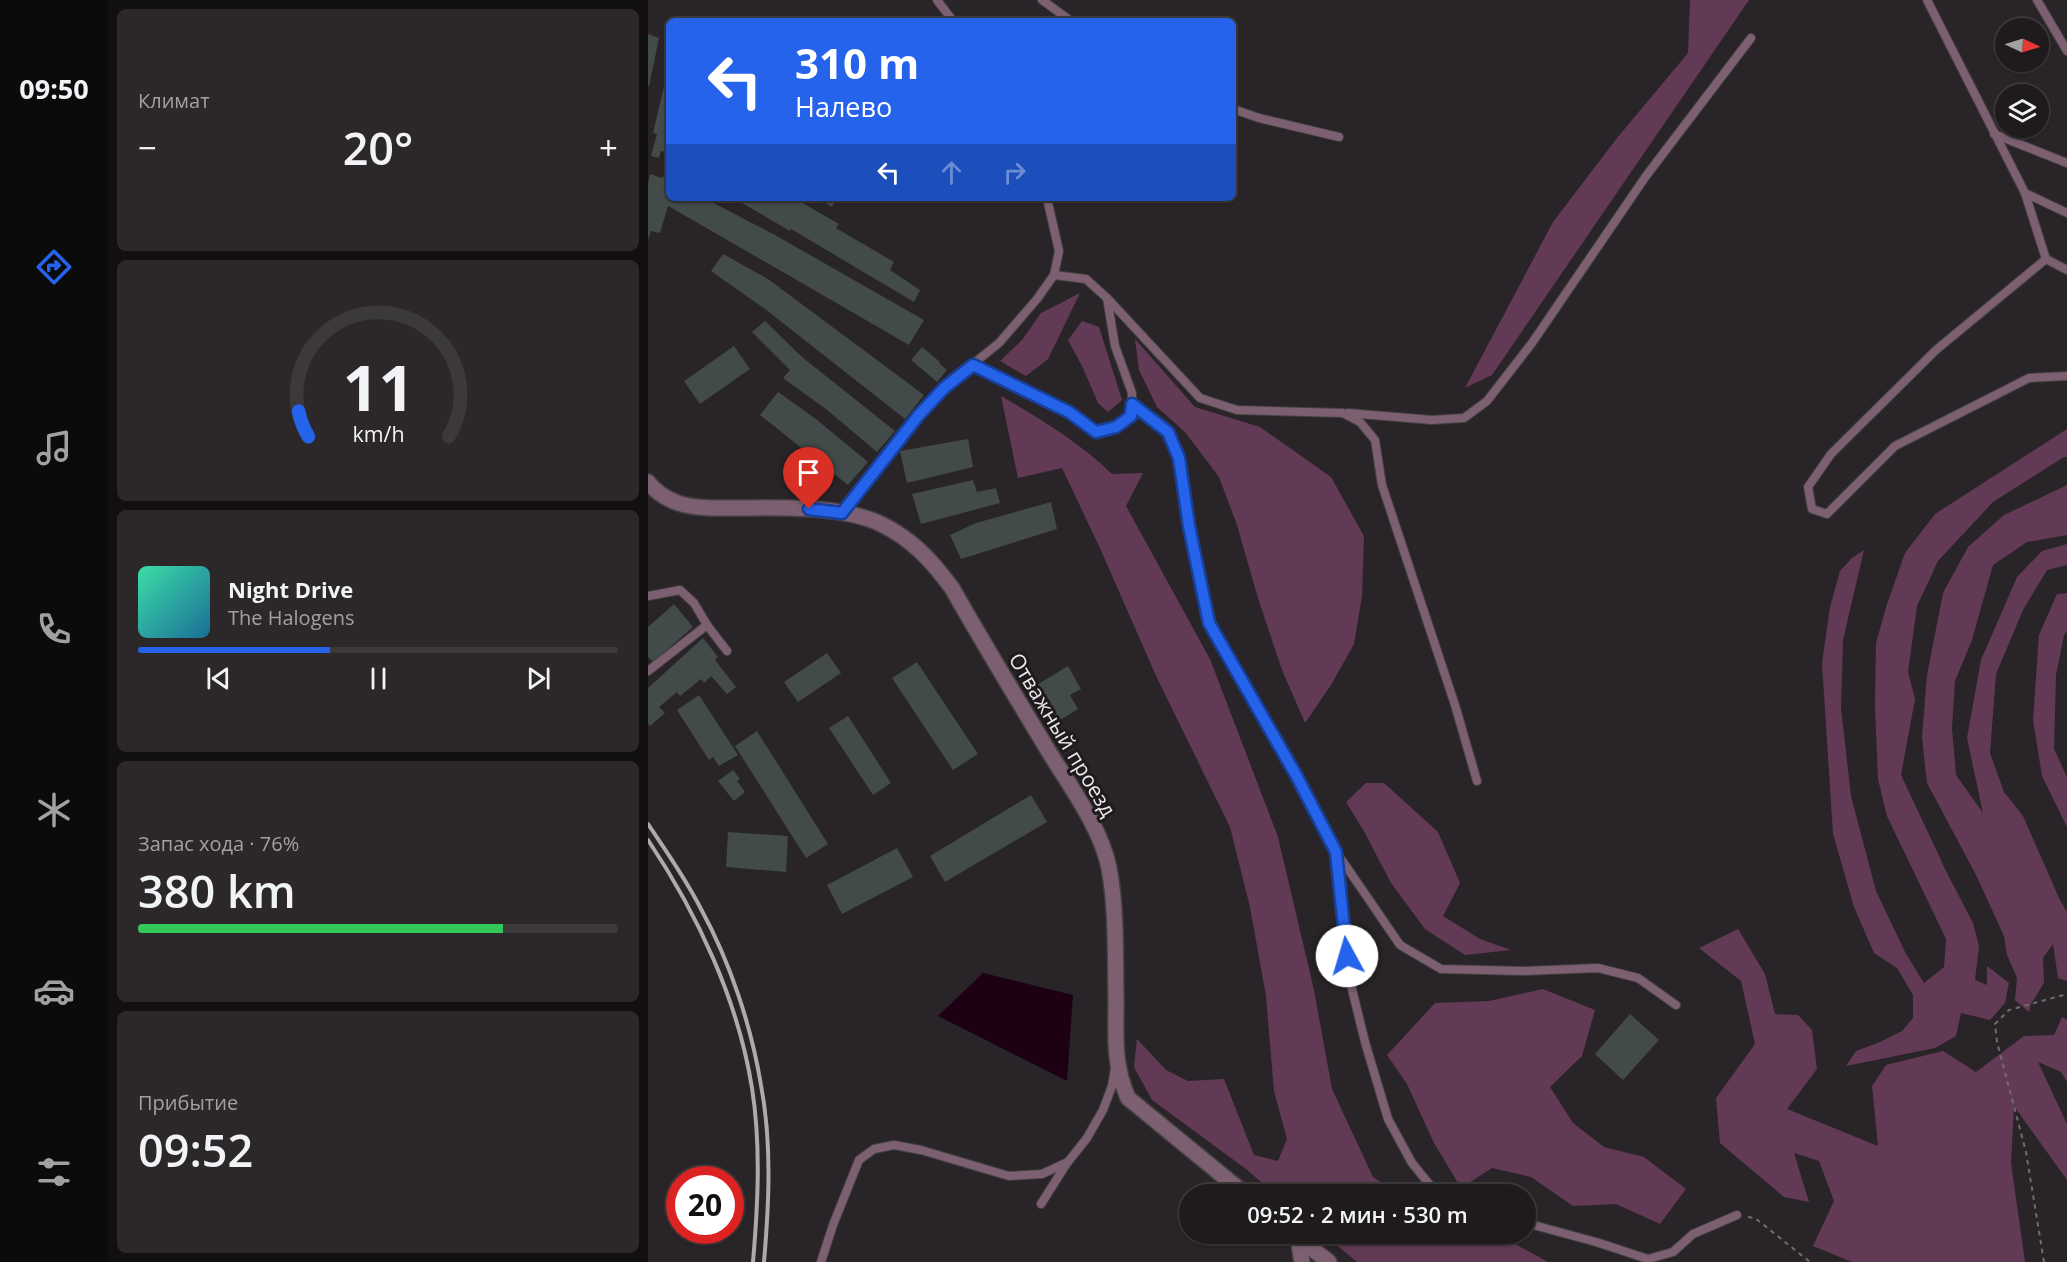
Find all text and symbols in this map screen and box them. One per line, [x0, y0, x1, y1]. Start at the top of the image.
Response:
north arrow [1995, 18, 2049, 72]
map controls [1995, 18, 2049, 138]
text: 310 m [795, 34, 919, 91]
icon: left [696, 42, 774, 120]
text: 09:50 [19, 70, 89, 107]
button: layers [1995, 84, 2049, 138]
text: Климат [138, 87, 210, 114]
text: Налево [795, 88, 892, 125]
text: 20° [343, 117, 413, 178]
text: − [138, 125, 157, 170]
text: + [599, 125, 618, 170]
icon: left [872, 156, 905, 189]
icon: ahead [935, 156, 968, 189]
icon: right [998, 156, 1031, 189]
icon: directions [33, 246, 75, 288]
text: 11 [342, 345, 414, 430]
text: km/h [352, 420, 404, 449]
icon: music [33, 427, 75, 469]
pin [783, 447, 834, 509]
icon: arrive [792, 456, 825, 489]
text: Night Drive [228, 574, 353, 604]
text: The Halogens [228, 604, 355, 631]
icon: phone [33, 608, 75, 650]
street label: Отважный проезд [1003, 648, 1123, 821]
icon: previous [202, 662, 235, 695]
icon: pause [362, 662, 395, 695]
icon: next [522, 662, 555, 695]
icon: climate [33, 789, 75, 831]
text: Запас хода · 76% [138, 830, 299, 857]
text: 380 km [138, 860, 296, 921]
position arrow [1315, 924, 1379, 988]
icon: car [33, 970, 75, 1012]
text: Прибытие [138, 1089, 238, 1116]
text: 09:52 [138, 1119, 253, 1180]
icon: filters [33, 1151, 75, 1193]
speed limit sign: 20 [666, 1166, 744, 1244]
text: 09:52 · 2 мин · 530 m [1247, 1199, 1468, 1229]

